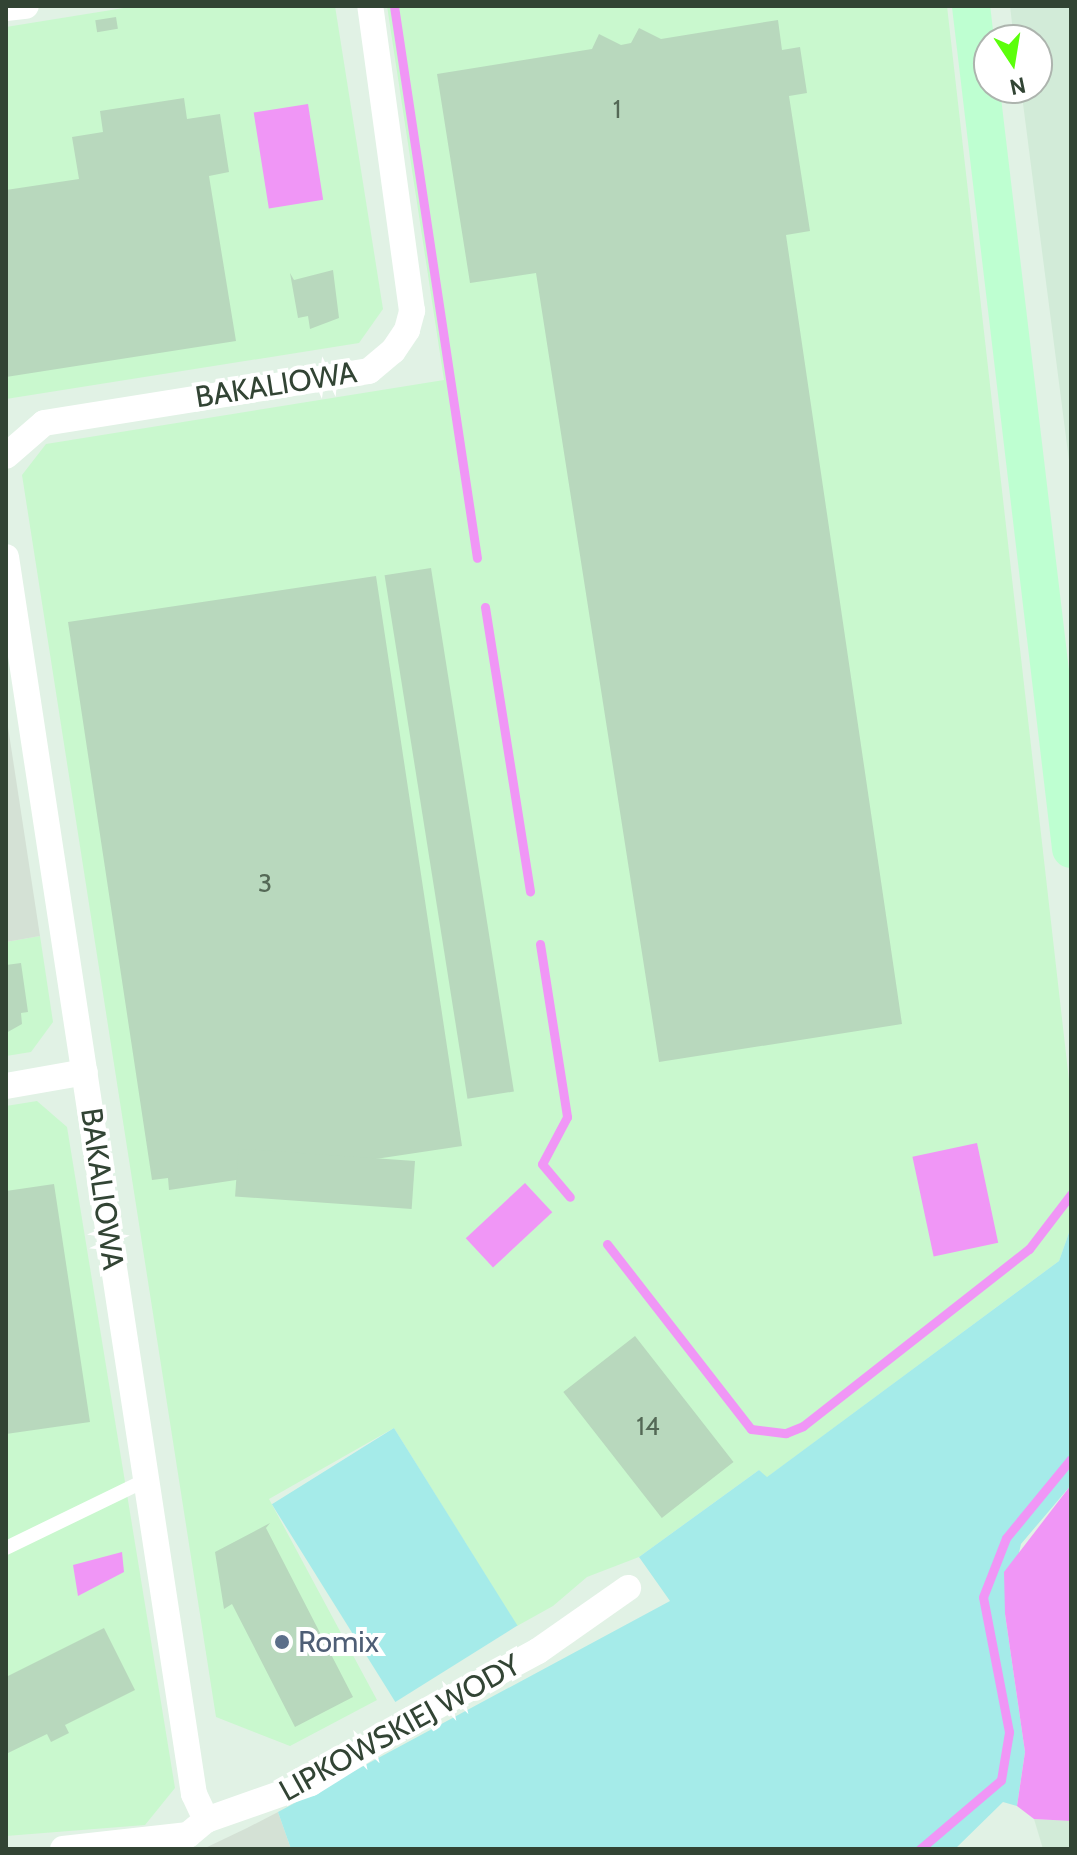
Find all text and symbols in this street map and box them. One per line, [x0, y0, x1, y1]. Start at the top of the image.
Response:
north arrow [973, 24, 1053, 104]
text: N [1007, 71, 1028, 101]
house number: 1 [613, 94, 621, 126]
street label: BAKALIOWA [193, 354, 359, 416]
house number: 3 [258, 868, 272, 900]
street label: BAKALIOWA [73, 1106, 131, 1272]
house number: 14 [636, 1411, 660, 1443]
place label: Romix [298, 1624, 379, 1660]
marker: Romix [273, 1633, 291, 1651]
street label: LIPKOWSKIEJ WODY [273, 1647, 527, 1809]

